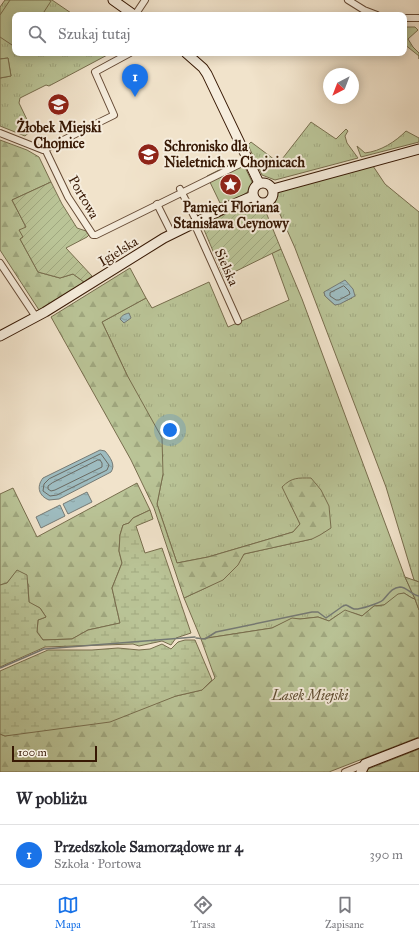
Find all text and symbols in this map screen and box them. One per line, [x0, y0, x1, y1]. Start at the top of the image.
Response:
search box [12, 12, 407, 56]
icon: search [26, 23, 48, 45]
text: Szukaj tutaj [58, 25, 130, 43]
pin: 1 [122, 64, 148, 97]
north arrow [323, 68, 359, 104]
school or university icon: Żłobek Miejski Chojnice [46, 92, 72, 118]
place label: Żłobek Miejski Chojnice [17, 117, 101, 153]
place label: Schronisko dla Nieletnich w Chojnicach [164, 138, 305, 172]
school or university icon: Schronisko dla Nieletnich w Chojnicach [135, 141, 161, 167]
place icon: Pamięci Floriana Stanisława Ceynowy [218, 172, 244, 198]
street label: Portowa [64, 173, 103, 222]
place label: Pamięci Floriana Stanisława Ceynowy [173, 199, 290, 233]
street label: Igielska [95, 233, 141, 270]
street label: Sielska [211, 246, 242, 289]
your location [160, 420, 180, 440]
park label: Lasek Miejski [271, 687, 348, 704]
scale bar [12, 744, 97, 763]
text: 100 m [18, 746, 47, 759]
text: W pobliżu [16, 788, 87, 809]
text: Przedszkole Samorządowe nr 4 [54, 838, 243, 856]
text: 1 [26, 847, 32, 863]
text: 390 m [370, 847, 403, 863]
text: Szkoła · Portowa [54, 856, 141, 872]
tab: Mapa [55, 894, 81, 931]
tab: Trasa [191, 894, 215, 931]
tab: Zapisane [325, 894, 364, 931]

